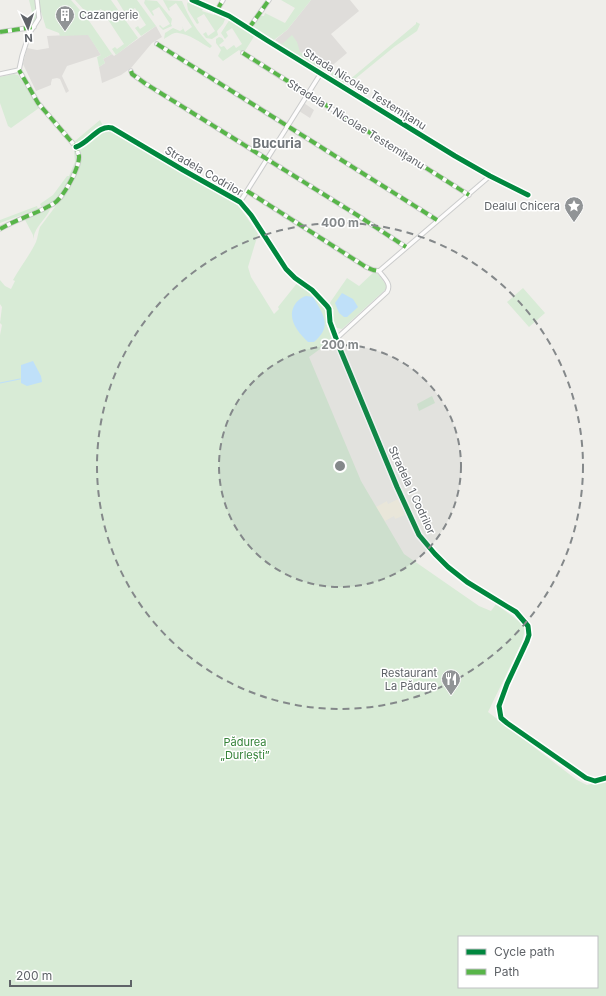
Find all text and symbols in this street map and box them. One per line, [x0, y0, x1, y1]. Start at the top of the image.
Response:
building icon: Cazangerie [54, 4, 76, 32]
north arrow [8, 8, 48, 48]
place label: Cazangerie [79, 8, 139, 22]
text: N [24, 31, 33, 45]
street label: Strada Nicolae Testemițanu [301, 45, 429, 133]
street label: Stradela 1 Nicolae Testemițanu [285, 76, 427, 172]
district label: Bucuria [253, 135, 301, 151]
street label: Stradela Codrilor [162, 143, 246, 199]
place icon: Dealul Chicera [563, 195, 585, 223]
place label: Dealul Chicera [484, 199, 560, 213]
text: 400 m [321, 215, 359, 230]
text: 200 m [321, 337, 359, 352]
street label: Stradela 1 Codrilor [386, 444, 438, 536]
centre of rings [333, 459, 347, 473]
place label: Restaurant La Pădure [381, 666, 437, 693]
restaurant icon: Restaurant La Pădure [440, 668, 462, 696]
park label: Pădurea „Durlești” [220, 735, 270, 762]
legend [458, 936, 598, 988]
text: Cycle path [494, 944, 555, 959]
scale bar [10, 962, 131, 988]
text: Path [494, 964, 519, 979]
text: 200 m [16, 968, 52, 983]

